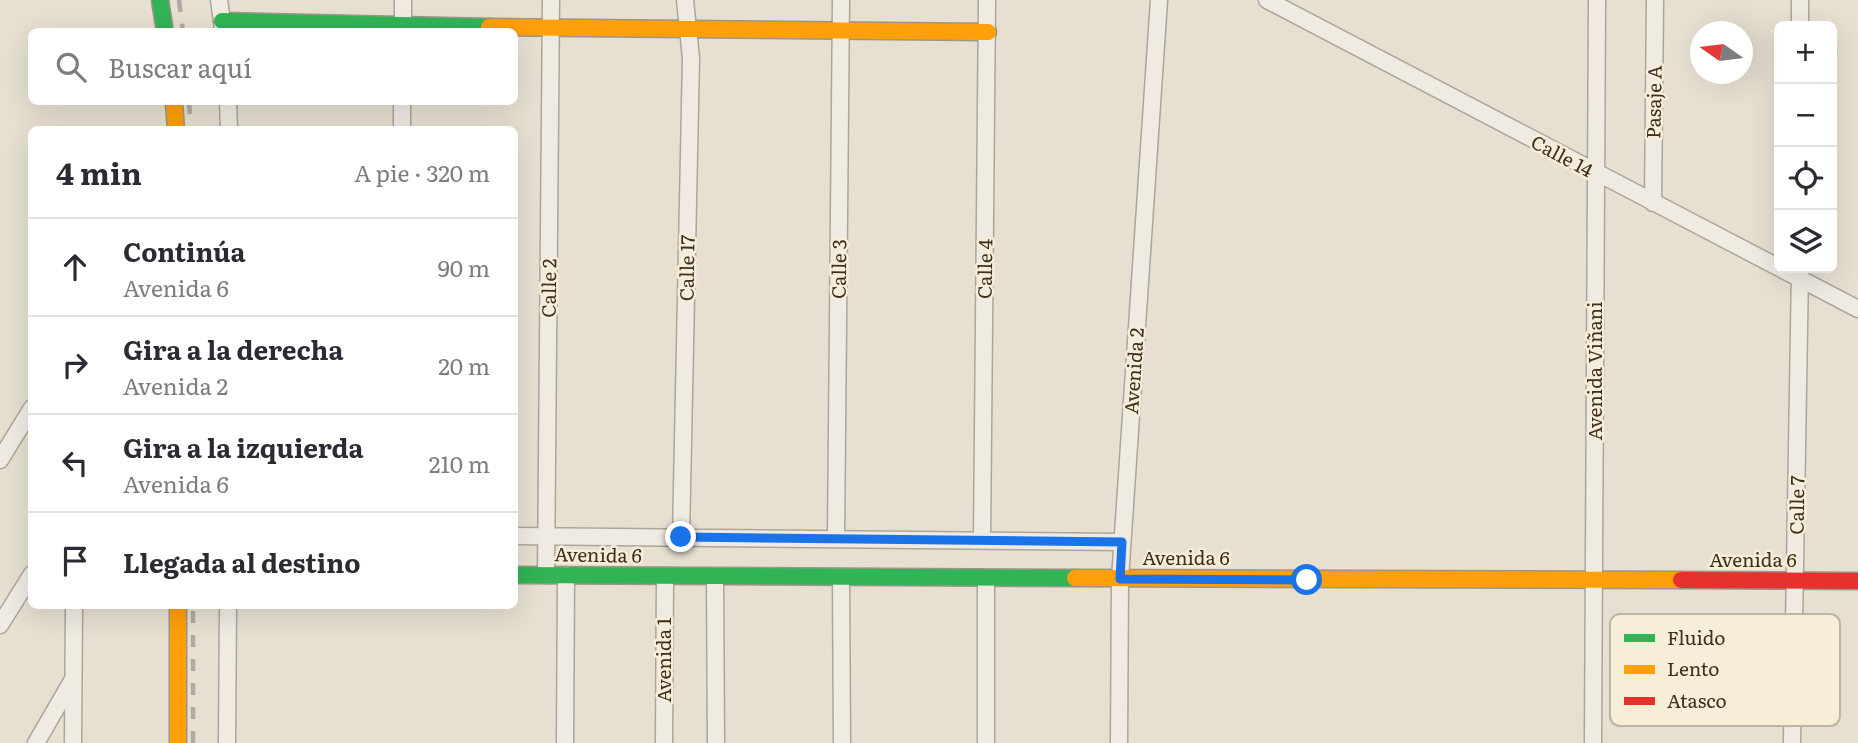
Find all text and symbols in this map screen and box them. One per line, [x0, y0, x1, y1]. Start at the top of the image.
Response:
north arrow [1690, 21, 1753, 84]
map controls [1774, 21, 1837, 273]
button: + [1774, 21, 1837, 84]
search box [28, 28, 518, 105]
text: Buscar aquí [108, 47, 252, 86]
icon: search [52, 48, 90, 86]
street label: Pasaje A [1638, 65, 1668, 139]
button: − [1774, 84, 1837, 147]
street label: Calle 14 [1526, 127, 1599, 183]
button: locate [1774, 147, 1837, 210]
text: 4 min [56, 150, 142, 194]
text: A pie · 320 m [354, 155, 490, 189]
button: layers [1774, 210, 1837, 273]
text: Continúa [123, 231, 246, 270]
street label: Calle 17 [671, 234, 701, 301]
street label: Calle 4 [969, 238, 999, 299]
street label: Calle 3 [823, 239, 853, 299]
icon: ahead [56, 248, 94, 286]
text: 90 m [438, 250, 490, 284]
street label: Calle 2 [533, 258, 563, 318]
text: Avenida 6 [123, 270, 229, 304]
street label: Avenida Viñani [1580, 302, 1608, 440]
street label: Avenida 2 [1116, 327, 1150, 415]
text: Gira a la derecha [123, 329, 343, 368]
icon: right [56, 346, 94, 384]
text: 20 m [438, 348, 490, 382]
text: Avenida 2 [123, 368, 228, 402]
text: Gira a la izquierda [123, 427, 364, 466]
icon: left [56, 444, 94, 482]
text: 210 m [429, 446, 490, 480]
text: Avenida 6 [123, 466, 229, 500]
street label: Calle 7 [1781, 475, 1811, 535]
route end [665, 521, 696, 552]
street label: Avenida 6 [554, 539, 642, 569]
icon: arrive [56, 542, 94, 580]
text: Llegada al destino [123, 542, 360, 581]
street label: Avenida 6 [1142, 543, 1230, 571]
street label: Avenida 6 [1709, 545, 1797, 573]
route start [1291, 564, 1322, 595]
legend [1610, 614, 1840, 726]
street label: Avenida 1 [649, 617, 677, 703]
text: Fluido [1667, 623, 1725, 651]
text: Lento [1667, 654, 1720, 682]
text: Atasco [1667, 686, 1727, 714]

